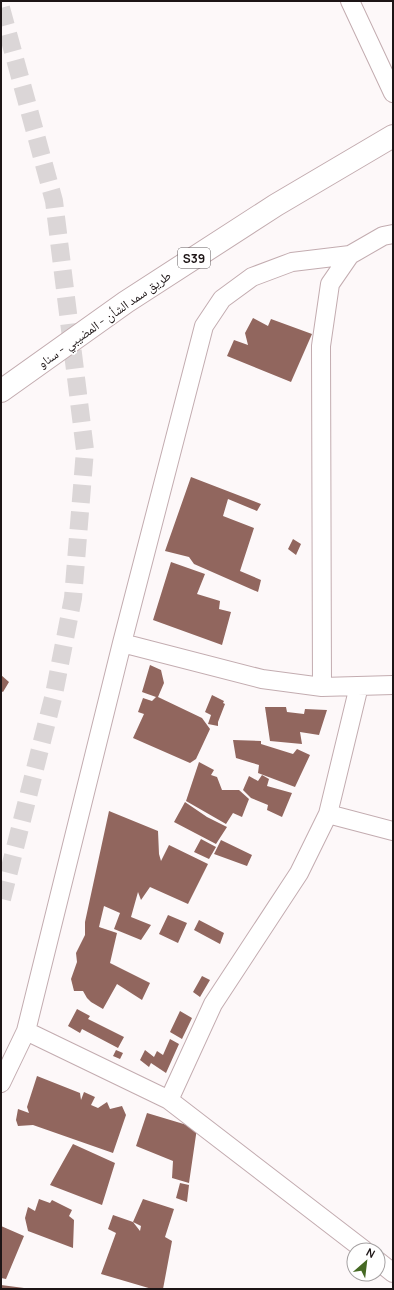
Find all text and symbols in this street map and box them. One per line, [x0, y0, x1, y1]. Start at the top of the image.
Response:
road number: S39 [178, 248, 210, 268]
street label: طريق سمد الشأن - المضيبي - سناو [34, 266, 176, 374]
north arrow [346, 1242, 386, 1282]
text: N [364, 1244, 378, 1261]

